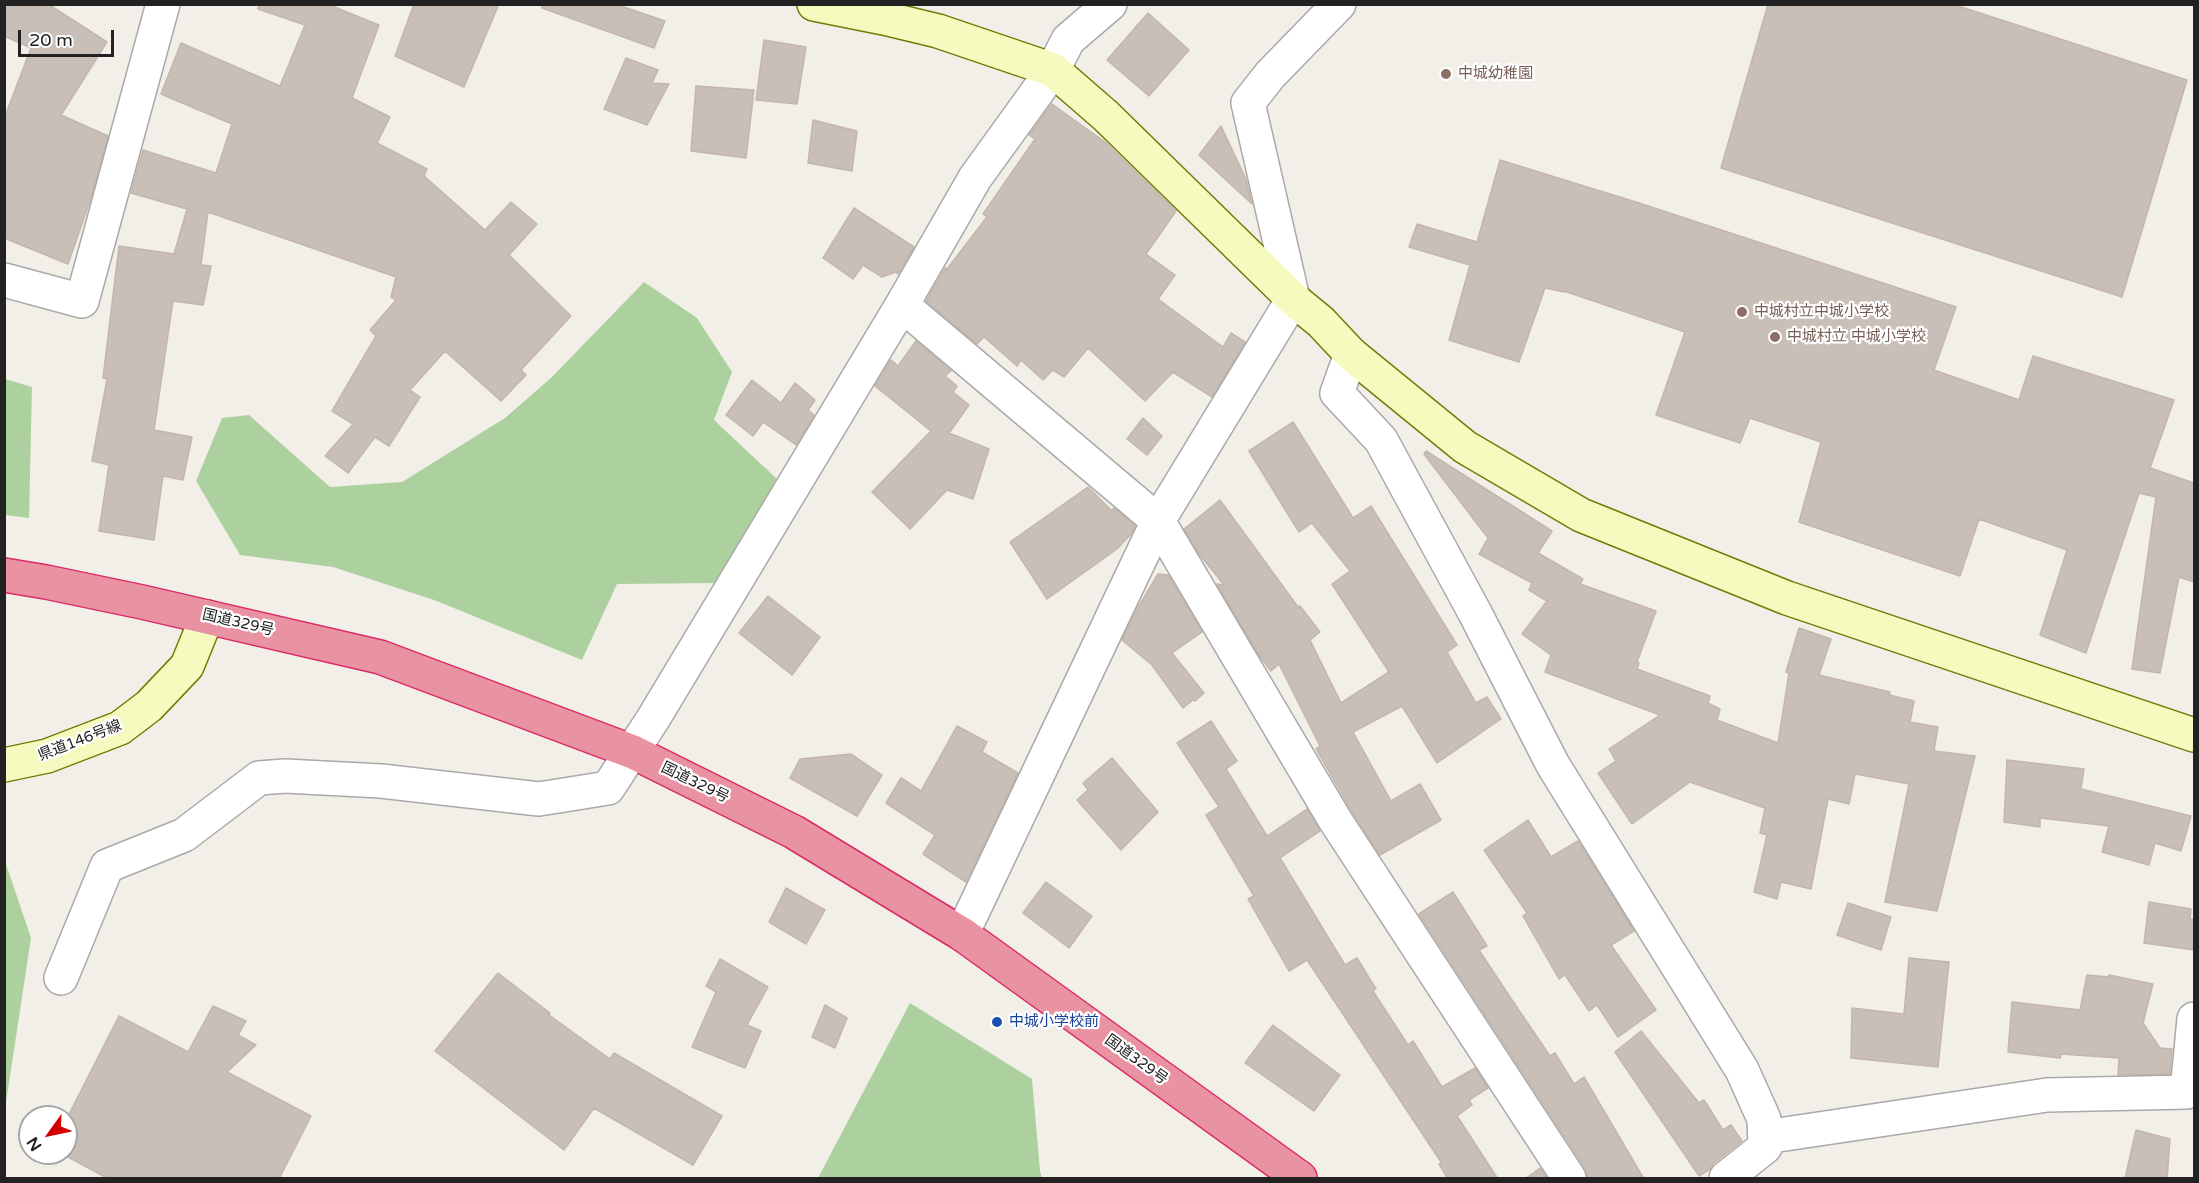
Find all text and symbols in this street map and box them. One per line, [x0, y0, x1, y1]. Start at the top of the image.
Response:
scale bar [21, 18, 117, 56]
text: 20 m [29, 29, 73, 51]
place label: 中城幼稚園 [1458, 65, 1533, 83]
marker: 中城幼稚園 [1439, 67, 1453, 81]
place label: 中城村立中城小学校 [1754, 303, 1889, 321]
marker: 中城村立中城小学校 [1735, 305, 1749, 319]
place label: 中城村立 中城小学校 [1787, 328, 1926, 346]
marker: 中城村立 中城小学校 [1768, 330, 1782, 344]
street label: 国道329号 [200, 606, 276, 640]
street label: 県道146号線 [36, 717, 124, 765]
street label: 国道329号 [658, 759, 732, 807]
place label: 中城小学校前 [1009, 1013, 1099, 1031]
marker: 中城小学校前 [990, 1015, 1004, 1029]
street label: 国道329号 [1101, 1031, 1171, 1089]
north arrow [18, 1105, 78, 1165]
text: N [23, 1133, 46, 1155]

